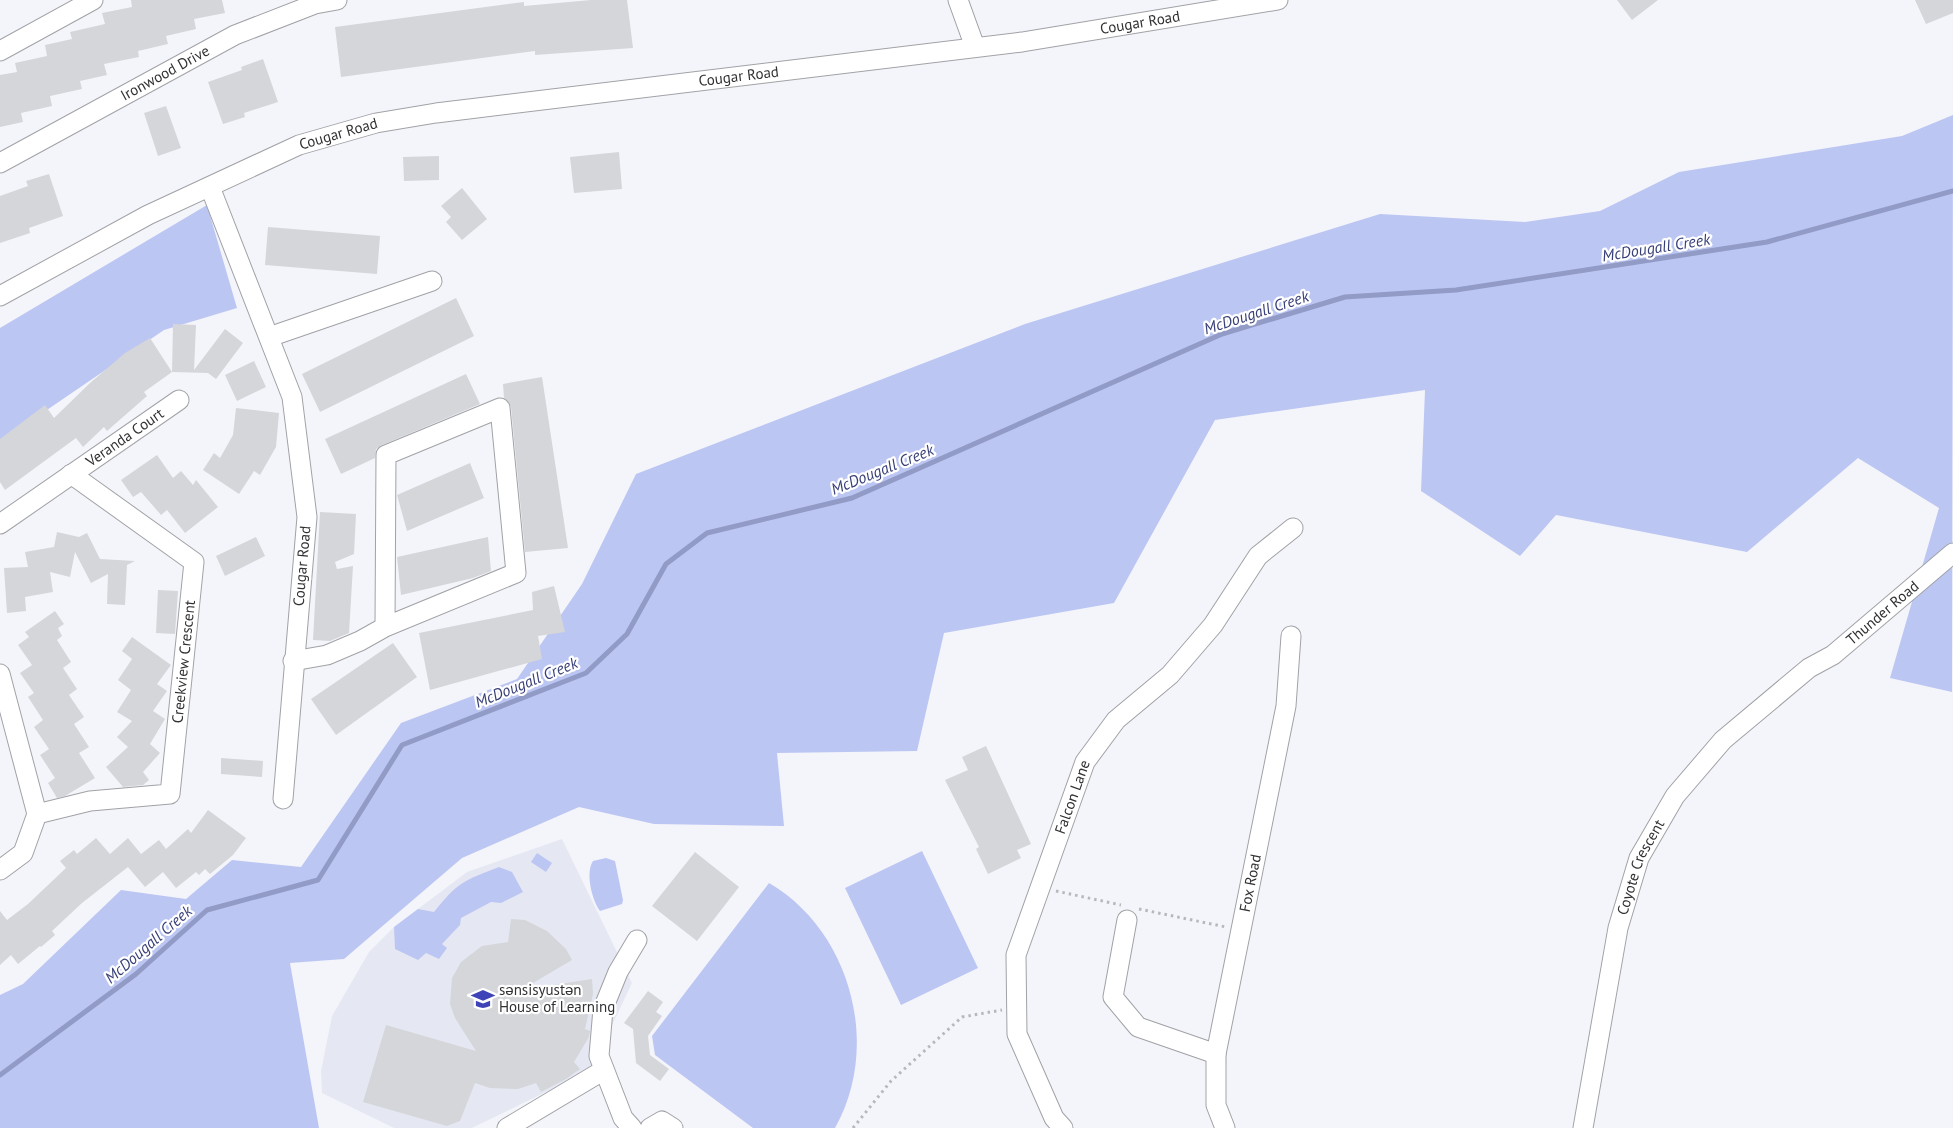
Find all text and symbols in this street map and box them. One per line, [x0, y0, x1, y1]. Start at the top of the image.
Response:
street label: Cougar Road [1099, 6, 1181, 38]
street label: Ironwood Drive [117, 41, 213, 105]
street label: Cougar Road [698, 62, 780, 90]
street label: Cougar Road [297, 113, 380, 154]
water label: McDougall Creek [1601, 228, 1712, 265]
water label: McDougall Creek [1201, 285, 1312, 338]
street label: Veranda Court [81, 403, 167, 471]
water label: McDougall Creek [828, 439, 937, 499]
street label: Cougar Road [289, 525, 314, 607]
street label: Thunder Road [1842, 576, 1922, 649]
street label: Creekview Crescent [167, 599, 199, 724]
water label: McDougall Creek [472, 652, 581, 712]
street label: Falcon Lane [1050, 757, 1094, 836]
street label: Coyote Crescent [1612, 816, 1668, 917]
street label: Fox Road [1235, 852, 1265, 914]
water label: McDougall Creek [100, 900, 196, 987]
place label: sənsisyustən House of Learning [499, 980, 615, 1016]
school or university icon: sənsisyustən House of Learning [470, 986, 496, 1012]

